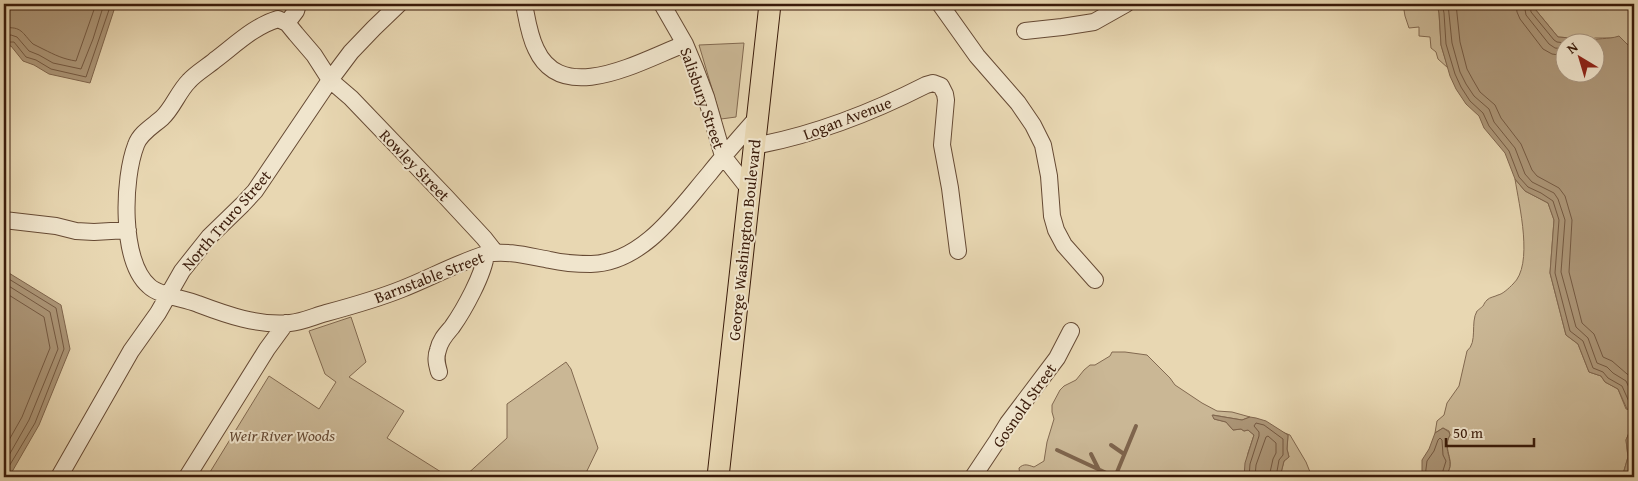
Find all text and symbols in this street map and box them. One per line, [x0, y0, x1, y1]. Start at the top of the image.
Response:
north arrow [1556, 32, 1606, 82]
text: N [1562, 37, 1582, 59]
street label: Salisbury Street [674, 44, 732, 152]
street label: Logan Avenue [799, 90, 895, 146]
street label: Rowley Street [374, 123, 456, 207]
street label: George Washington Boulevard [721, 138, 767, 342]
street label: North Truro Street [176, 164, 277, 275]
street label: Barnstable Street [371, 245, 488, 309]
street label: Gosnold Street [986, 358, 1062, 452]
scale bar [1446, 416, 1533, 448]
text: 50 m [1453, 422, 1484, 443]
park label: Weir River Woods [229, 423, 335, 447]

